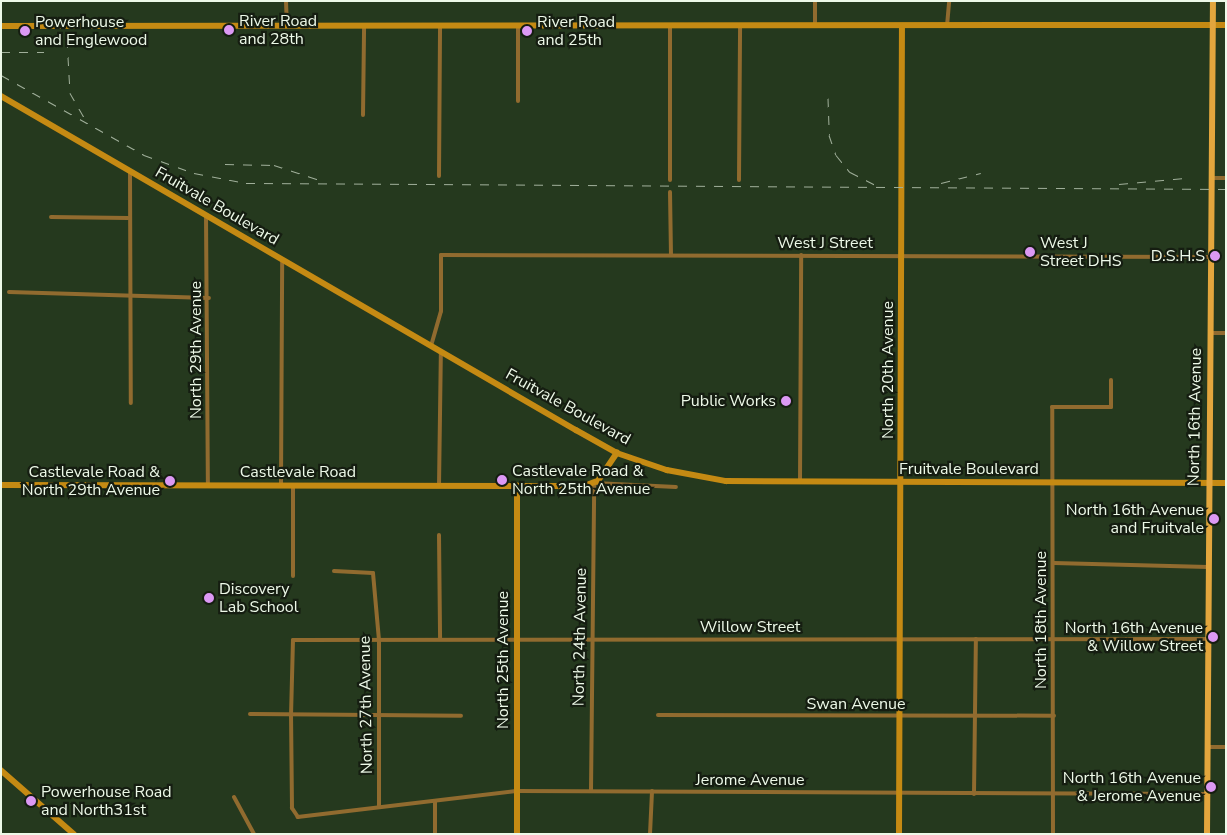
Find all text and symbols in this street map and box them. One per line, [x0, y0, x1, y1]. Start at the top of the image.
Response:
place label: River Road and 28th [239, 11, 317, 49]
place label: Powerhouse and Englewood [35, 12, 147, 50]
place label: River Road and 25th [537, 12, 615, 50]
marker: River Road and 28th [223, 24, 235, 36]
marker: Powerhouse and Englewood [19, 25, 31, 37]
marker: River Road and 25th [521, 25, 533, 37]
street label: Fruitvale Boulevard [152, 163, 282, 249]
street label: West J Street [777, 233, 873, 253]
place label: West J Street DHS [1040, 233, 1122, 271]
marker: West J Street DHS [1024, 246, 1036, 258]
place label: D.S.H.S [1151, 246, 1205, 266]
marker: D.S.H.S [1209, 250, 1221, 262]
street label: North 29th Avenue [186, 281, 206, 419]
street label: North 20th Avenue [878, 301, 898, 439]
street label: North 16th Avenue [1184, 348, 1206, 486]
street label: Fruitvale Boulevard [502, 365, 634, 449]
place label: Public Works [681, 391, 776, 411]
marker: Public Works [780, 395, 792, 407]
street label: Fruitvale Boulevard [899, 459, 1039, 479]
place label: Castlevale Road & North 25th Avenue [512, 461, 650, 499]
place label: Castlevale Road & North 29th Avenue [22, 462, 160, 500]
street label: Castlevale Road [240, 462, 356, 482]
marker: Castlevale Road & North 25th Avenue [496, 474, 508, 486]
marker: Castlevale Road & North 29th Avenue [164, 475, 176, 487]
place label: North 16th Avenue and Fruitvale [1066, 500, 1204, 538]
marker: North 16th Avenue and Fruitvale [1208, 513, 1220, 525]
street label: North 18th Avenue [1031, 551, 1051, 689]
street label: North 24th Avenue [569, 568, 591, 706]
place label: Discovery Lab School [219, 579, 298, 617]
street label: North 25th Avenue [493, 591, 513, 729]
marker: Discovery Lab School [203, 592, 215, 604]
street label: Willow Street [700, 617, 800, 637]
place label: North 16th Avenue & Willow Street [1065, 618, 1203, 656]
marker: North 16th Avenue & Willow Street [1207, 631, 1219, 643]
street label: North 27th Avenue [355, 636, 377, 774]
street label: Swan Avenue [806, 694, 906, 714]
place label: North 16th Avenue & Jerome Avenue [1063, 768, 1201, 806]
street label: Jerome Avenue [696, 770, 804, 790]
marker: North 16th Avenue & Jerome Avenue [1205, 781, 1217, 793]
place label: Powerhouse Road and North31st [41, 782, 172, 820]
marker: Powerhouse Road and North31st [25, 795, 37, 807]

